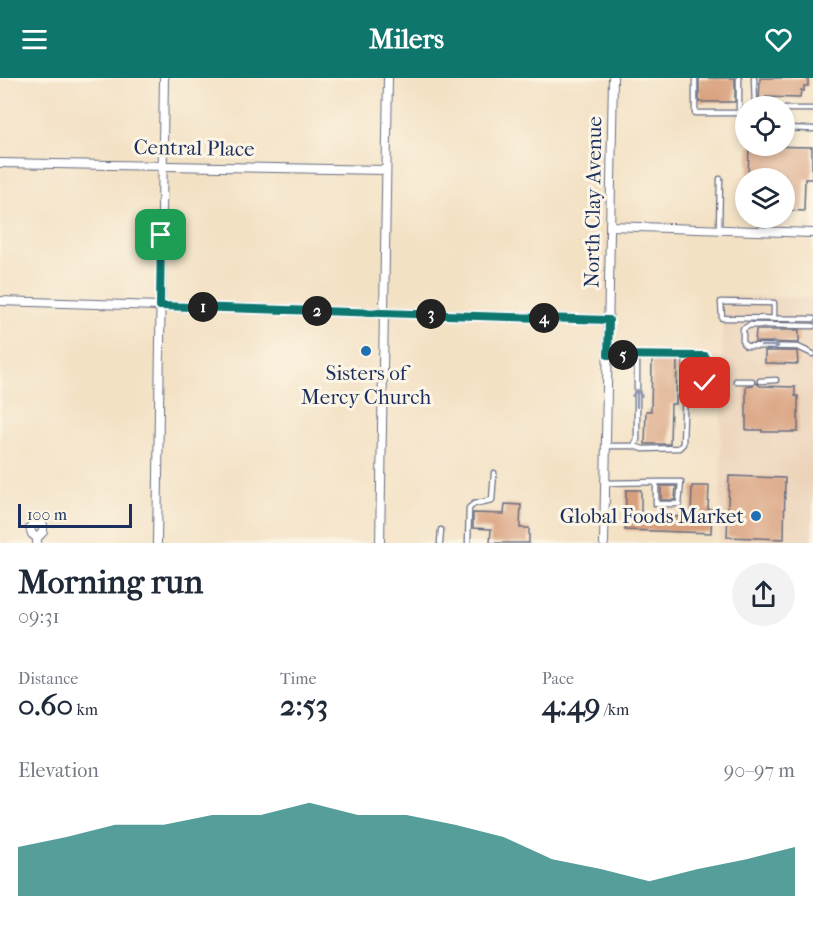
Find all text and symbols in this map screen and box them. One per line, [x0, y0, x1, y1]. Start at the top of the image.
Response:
icon: menu [18, 23, 51, 56]
text: Milers [369, 23, 444, 55]
icon: heart [762, 23, 795, 56]
map controls [735, 96, 795, 228]
button: locate [735, 96, 795, 156]
street label: North Clay Avenue [580, 116, 606, 288]
street label: Central Place [133, 135, 255, 161]
button: layers [735, 168, 795, 228]
pin [135, 209, 186, 260]
icon: arrive [144, 218, 177, 251]
pin: 1 [188, 292, 218, 322]
pin: 2 [302, 296, 332, 326]
text: 1 [200, 297, 206, 316]
pin: 3 [416, 299, 446, 329]
text: 2 [313, 301, 321, 320]
pin: 4 [529, 303, 559, 333]
text: 3 [428, 304, 434, 323]
text: 4 [539, 308, 549, 327]
pin: 5 [608, 340, 638, 370]
one-way arrow [760, 341, 780, 352]
marker: Sisters of Mercy Church [359, 344, 373, 358]
text: 5 [620, 345, 626, 364]
pin [679, 357, 730, 408]
place label: Sisters of Mercy Church [301, 361, 431, 409]
icon: check [688, 366, 721, 399]
one-way arrow [631, 388, 643, 408]
scale bar [18, 501, 132, 528]
place label: Global Foods Market [560, 504, 744, 528]
text: 100 m [27, 505, 67, 524]
marker: Global Foods Market [749, 509, 763, 523]
text: Morning run [18, 563, 203, 602]
button: share [732, 563, 795, 626]
text: 09:31 [18, 605, 60, 628]
text: Distance [18, 669, 78, 688]
text: Time [280, 669, 316, 688]
text: Pace [542, 669, 574, 688]
text: 0.60 [18, 688, 73, 723]
text: 2:53 [280, 688, 328, 723]
text: 4:49 [542, 688, 600, 723]
text: km [73, 700, 98, 719]
text: /km [600, 700, 629, 719]
text: Elevation [18, 759, 99, 782]
text: 90–97 m [724, 759, 795, 782]

